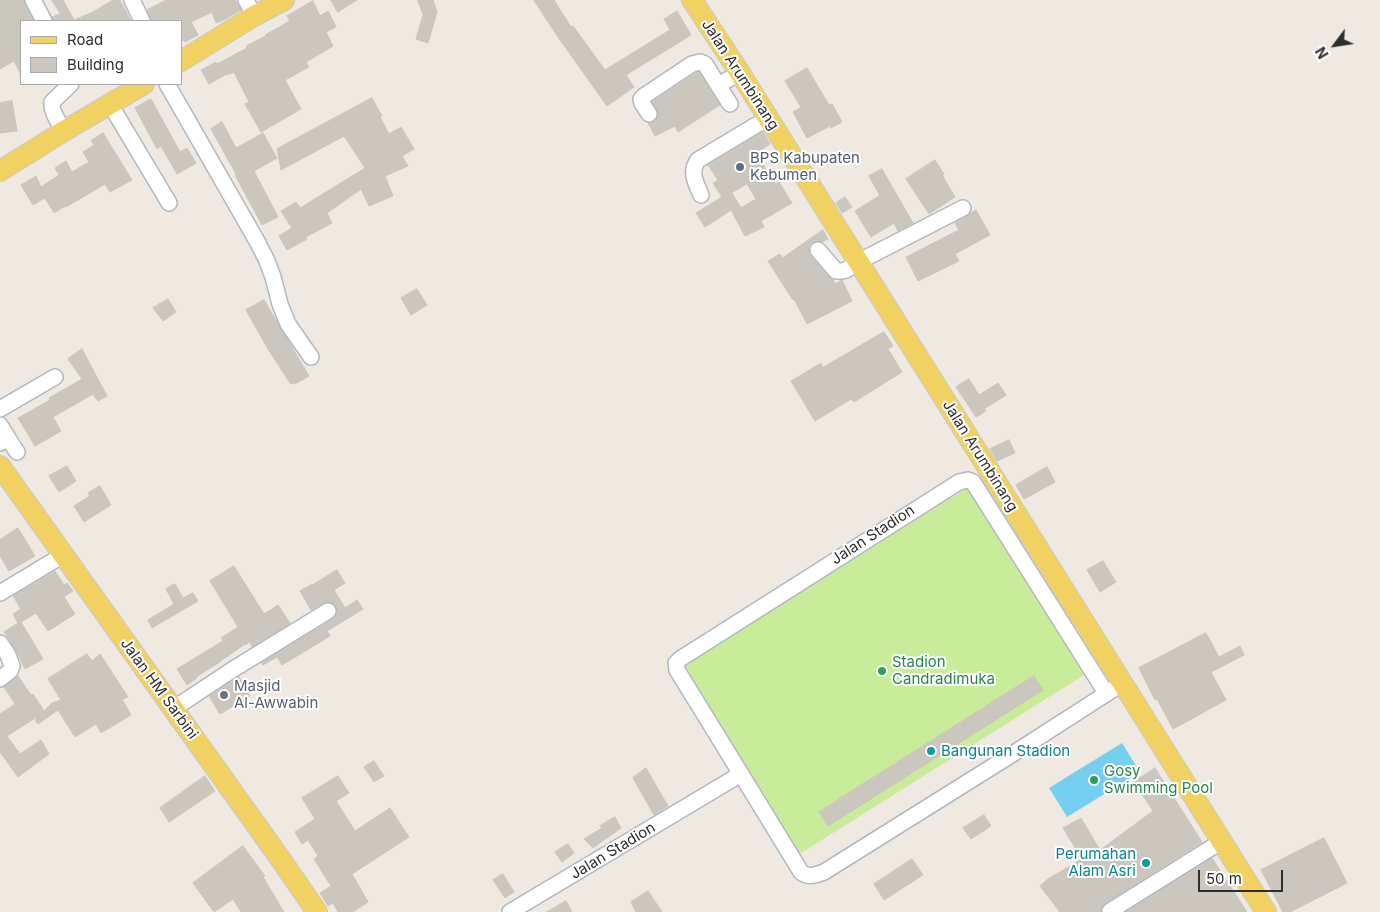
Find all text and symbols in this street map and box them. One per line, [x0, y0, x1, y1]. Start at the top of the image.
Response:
street label: Jalan Arumbinang [698, 16, 782, 134]
legend [20, 20, 182, 85]
north arrow [1310, 20, 1360, 70]
text: Road [67, 30, 103, 49]
text: N [1312, 44, 1332, 62]
text: Building [67, 55, 124, 74]
place label: BPS Kabupaten Kebumen [750, 149, 860, 184]
marker: BPS Kabupaten Kebumen [734, 161, 746, 173]
street label: Jalan Arumbinang [938, 397, 1022, 515]
street label: Jalan Stadion [828, 501, 918, 569]
street label: Jalan HM Sarbini [116, 635, 202, 743]
place label: Stadion Candradimuka [892, 653, 995, 688]
marker: Stadion Candradimuka [876, 665, 888, 677]
place label: Masjid Al-Awwabin [234, 677, 318, 712]
marker: Masjid Al-Awwabin [218, 689, 230, 701]
place label: Bangunan Stadion [941, 742, 1070, 760]
marker: Bangunan Stadion [925, 745, 937, 757]
place label: Gosy Swimming Pool [1104, 762, 1213, 797]
marker: Gosy Swimming Pool [1088, 774, 1100, 786]
street label: Jalan Stadion [567, 819, 659, 883]
place label: Perumahan Alam Asri [1056, 845, 1136, 880]
marker: Perumahan Alam Asri [1140, 857, 1152, 869]
scale bar [1200, 860, 1285, 892]
text: 50 m [1206, 869, 1242, 888]

